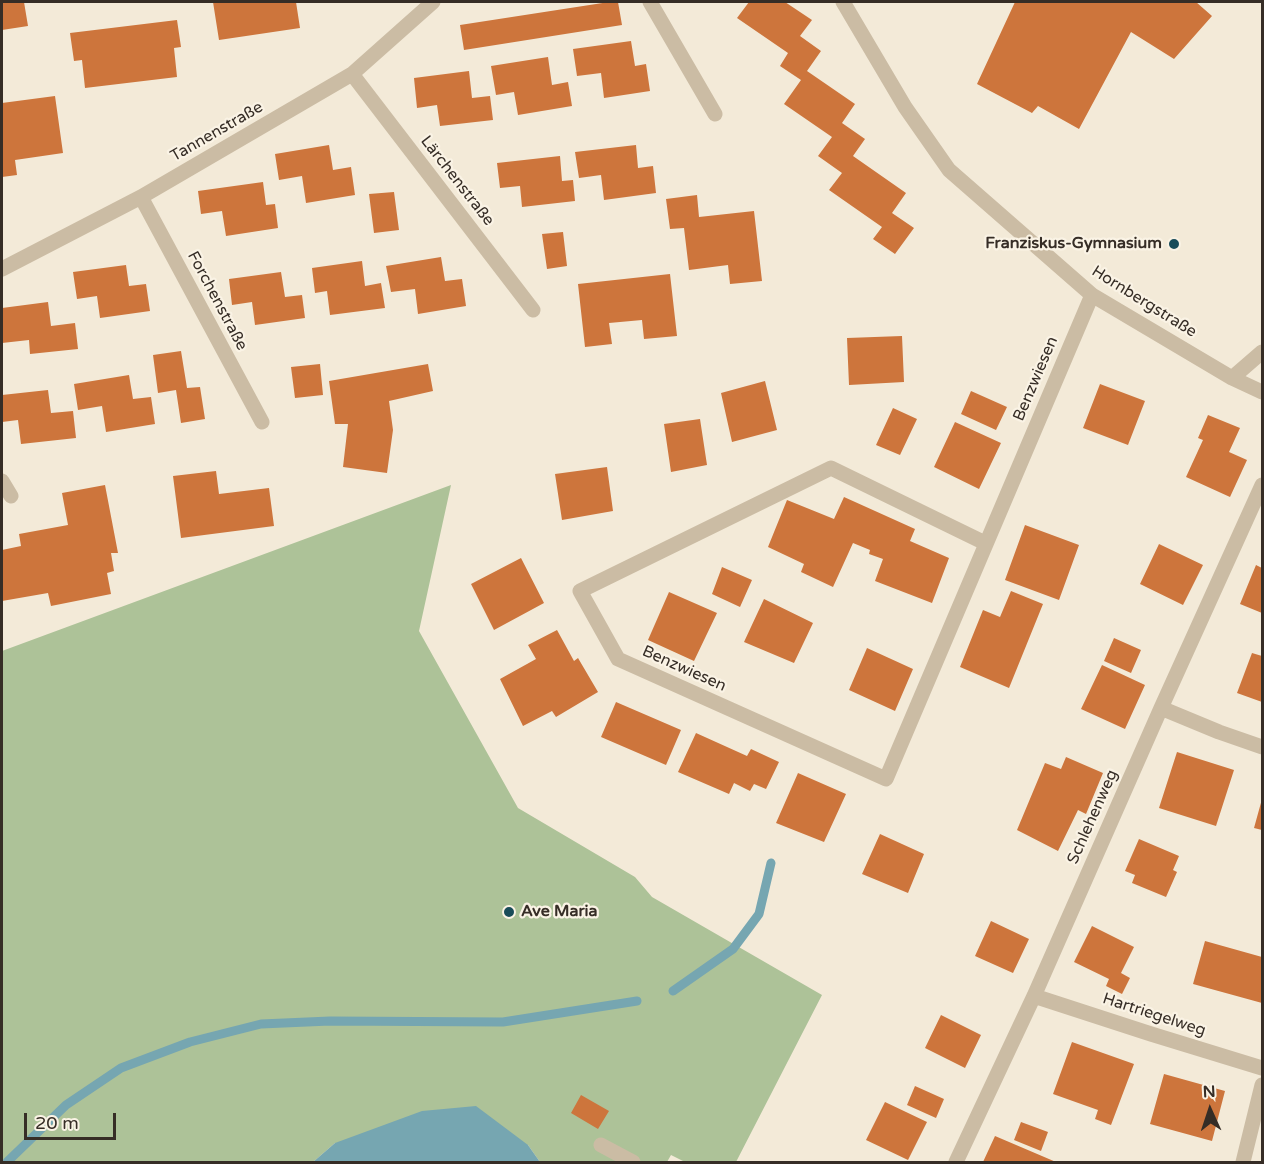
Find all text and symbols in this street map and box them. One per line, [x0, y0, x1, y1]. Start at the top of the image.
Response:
street label: Tannenstraße [167, 98, 267, 166]
street label: Lärchenstraße [416, 132, 498, 230]
place label: Franziskus-Gymnasium [985, 234, 1162, 254]
marker: Franziskus-Gymnasium [1167, 237, 1181, 251]
street label: Forchenstraße [183, 248, 251, 354]
street label: Hornbergstraße [1088, 262, 1200, 342]
street label: Benzwiesen [1010, 334, 1062, 424]
street label: Benzwiesen [639, 642, 729, 696]
street label: Schlehenweg [1064, 767, 1122, 867]
place label: Ave Maria [521, 902, 597, 922]
marker: Ave Maria [502, 905, 516, 919]
street label: Hartriegelweg [1100, 989, 1208, 1041]
north arrow [1180, 1080, 1240, 1140]
text: N [1202, 1082, 1216, 1102]
scale bar [27, 1101, 118, 1139]
text: 20 m [35, 1112, 79, 1134]

